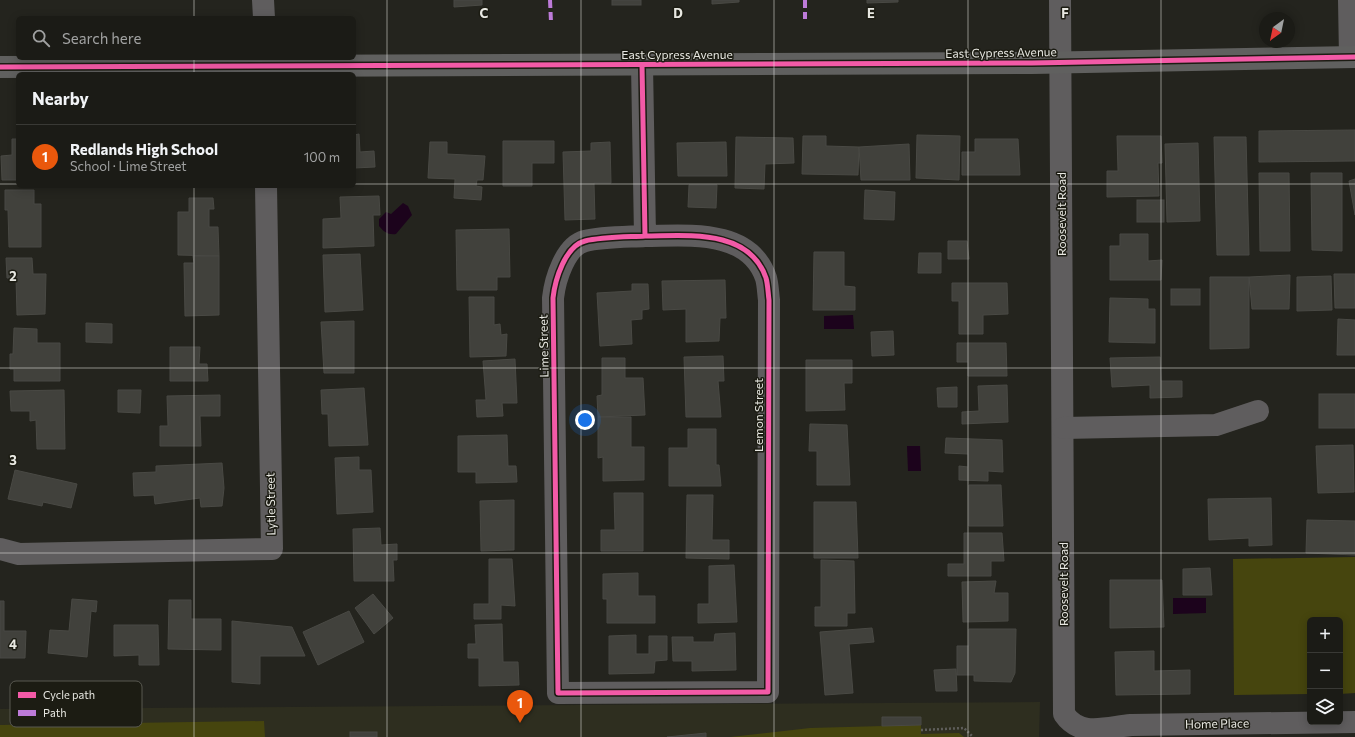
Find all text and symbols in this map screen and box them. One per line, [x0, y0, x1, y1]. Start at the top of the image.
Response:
text: C [480, 5, 489, 21]
text: D [673, 5, 683, 21]
text: E [867, 5, 875, 21]
text: F [1061, 5, 1069, 21]
north arrow [1259, 12, 1295, 48]
search box [16, 16, 356, 60]
icon: search [30, 27, 52, 49]
text: Search here [62, 29, 141, 47]
street label: East Cypress Avenue [945, 44, 1057, 60]
street label: East Cypress Avenue [621, 47, 733, 61]
text: Nearby [32, 88, 89, 109]
text: Redlands High School [70, 140, 218, 158]
text: 1 [42, 149, 48, 165]
text: 100 m [304, 149, 340, 165]
text: School · Lime Street [70, 158, 187, 174]
street label: Roosevelt Road [1054, 172, 1068, 256]
text: 2 [9, 268, 17, 284]
street label: Lime Street [535, 314, 551, 378]
street label: Lemon Street [751, 378, 765, 452]
your location [575, 410, 595, 430]
text: 3 [9, 452, 17, 468]
street label: Lytle Street [262, 472, 278, 536]
street label: Roosevelt Road [1056, 542, 1070, 626]
map controls [1307, 617, 1343, 725]
button: + [1307, 617, 1343, 653]
text: 4 [9, 636, 17, 652]
button: − [1307, 653, 1343, 689]
legend [10, 681, 142, 727]
text: Cycle path [43, 688, 95, 701]
button: layers [1307, 689, 1343, 725]
pin: 1 [507, 690, 533, 723]
text: Path [43, 706, 66, 719]
street label: Home Place [1185, 715, 1249, 731]

